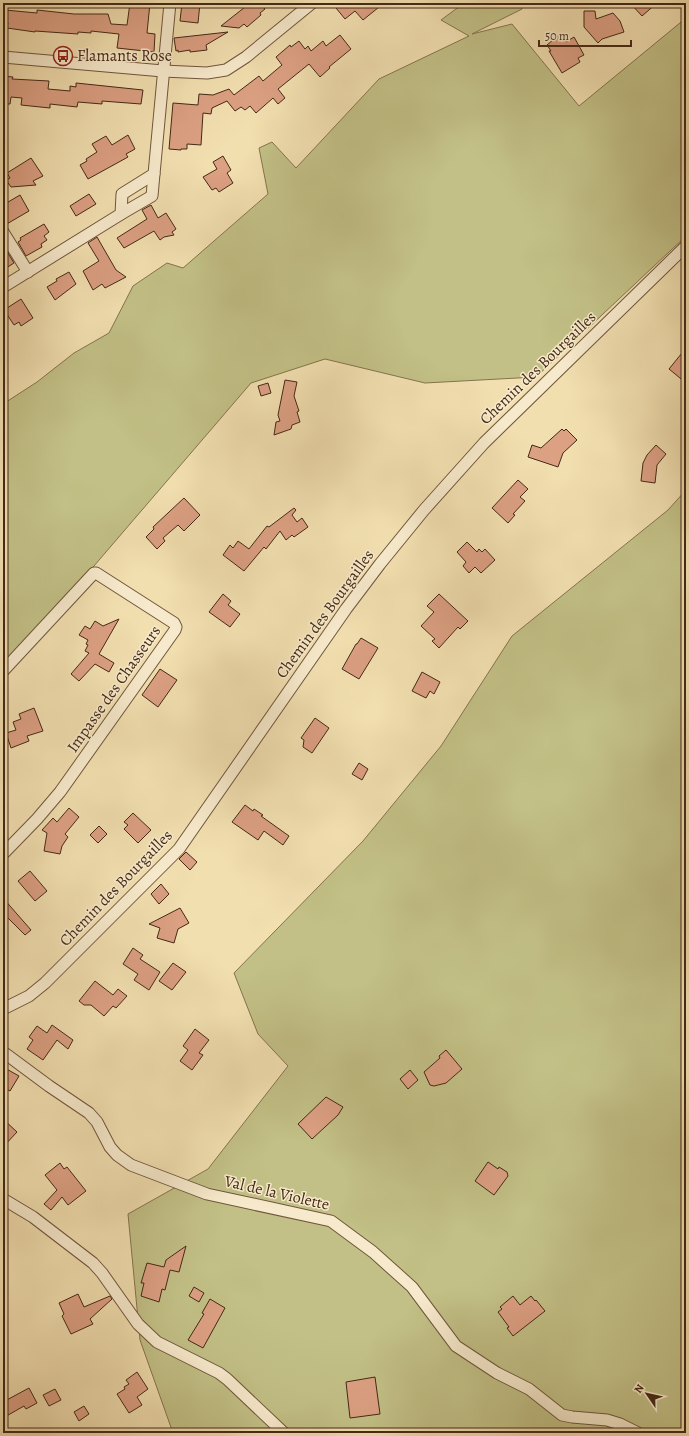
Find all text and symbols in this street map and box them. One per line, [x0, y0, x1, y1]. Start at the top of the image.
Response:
scale bar [539, 22, 631, 48]
text: 50 m [545, 28, 569, 44]
bus stop icon: Flamants Rose [52, 45, 74, 67]
place label: Flamants Rose [77, 45, 172, 67]
street label: Chemin des Bourgailles [475, 307, 601, 429]
street label: Chemin des Bourgailles [271, 545, 379, 683]
street label: Impasse des Chasseurs [62, 621, 166, 757]
street label: Chemin des Bourgailles [55, 825, 177, 951]
street label: Val de la Violette [221, 1170, 332, 1216]
north arrow [627, 1374, 667, 1414]
text: N [631, 1381, 648, 1396]

